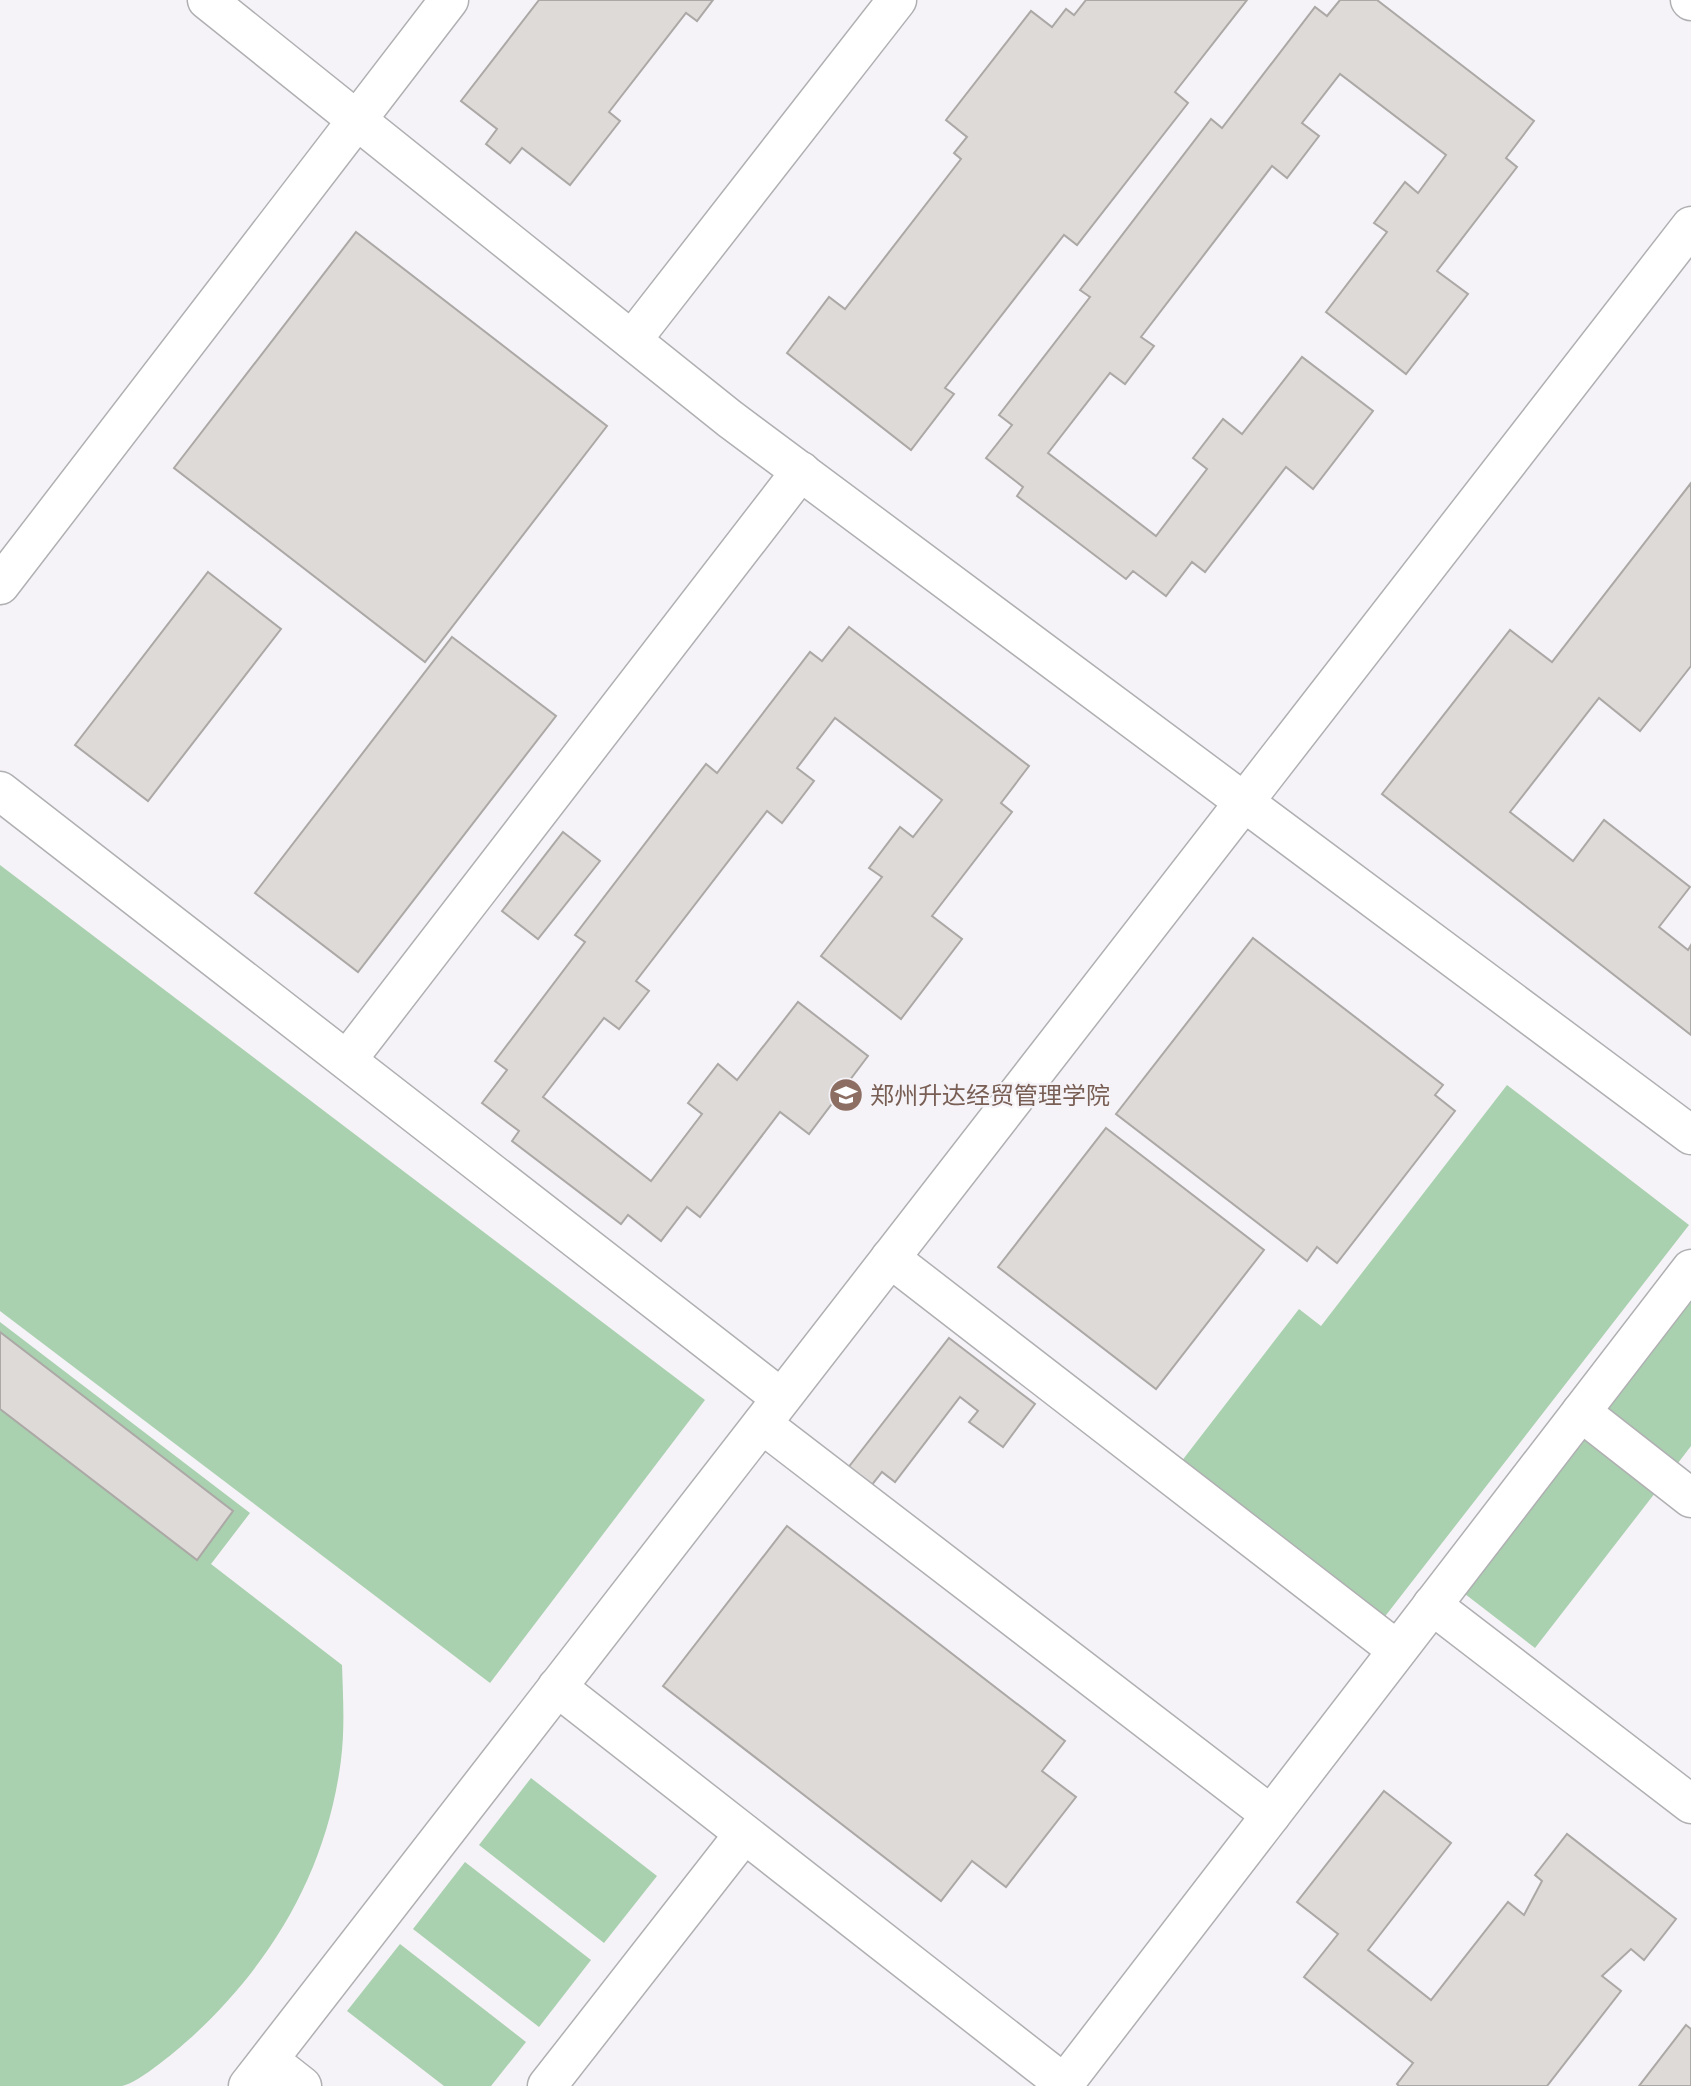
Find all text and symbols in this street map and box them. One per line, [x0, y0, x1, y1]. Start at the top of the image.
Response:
school or university icon: 郑州升达经贸管理学院 [827, 1076, 865, 1114]
place label: 郑州升达经贸管理学院 [870, 1082, 1110, 1109]

